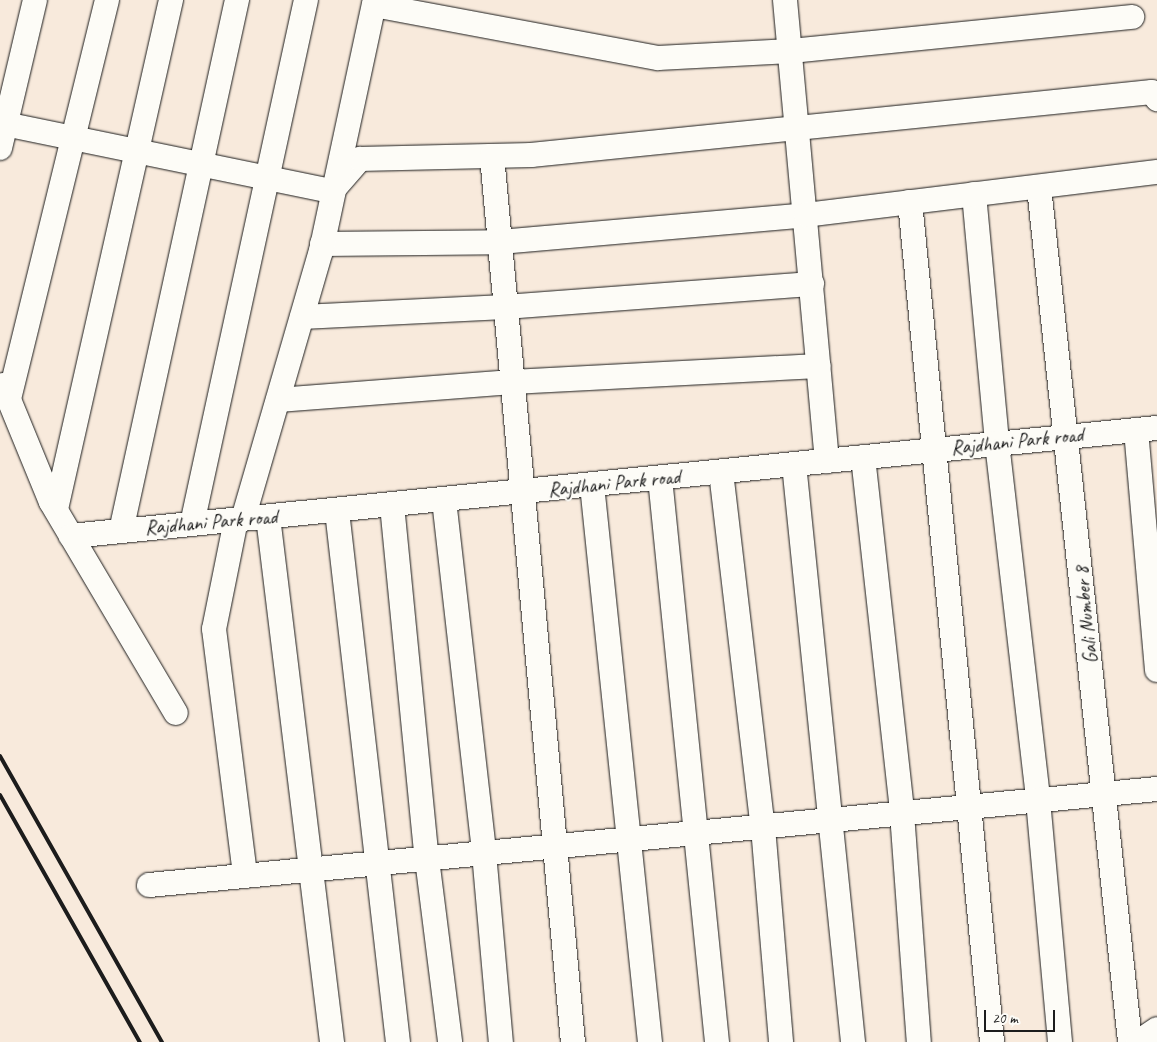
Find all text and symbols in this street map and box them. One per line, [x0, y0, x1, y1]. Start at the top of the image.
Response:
street label: Rajdhani Park road [950, 422, 1084, 460]
street label: Rajdhani Park road [547, 464, 681, 502]
street label: Rajdhani Park road [144, 504, 278, 540]
street label: Gali Number 8 [1069, 565, 1103, 665]
scale bar [987, 1000, 1058, 1032]
text: 20 m [992, 1009, 1018, 1028]

